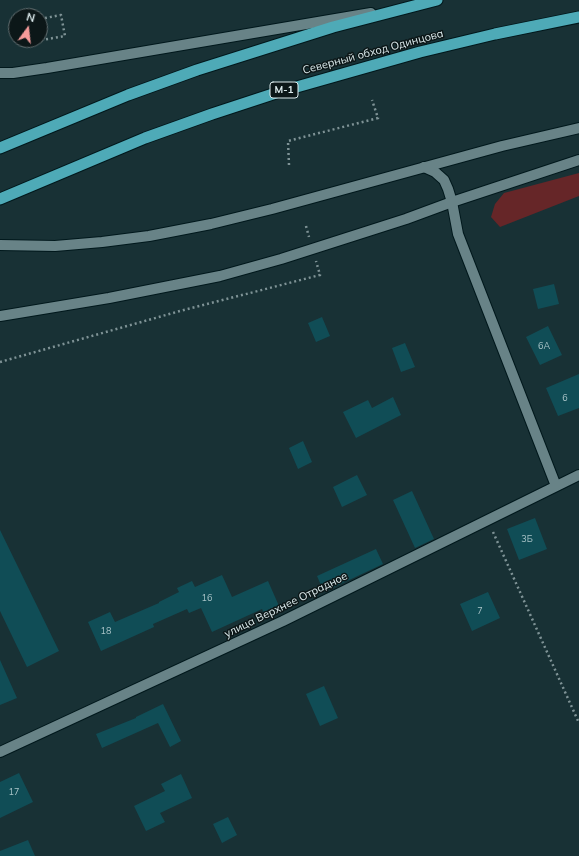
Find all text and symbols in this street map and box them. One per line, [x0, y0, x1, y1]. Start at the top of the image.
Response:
north arrow [8, 8, 48, 48]
text: N [25, 10, 37, 25]
street label: Северный обход Одинцова [301, 27, 445, 77]
road number: М-1 [270, 82, 298, 98]
house number: 6А [538, 341, 550, 351]
house number: 6 [562, 393, 568, 403]
house number: 3Б [521, 534, 533, 544]
street label: улица Верхнее Отрадное [222, 569, 350, 641]
house number: 16 [202, 593, 212, 603]
house number: 7 [477, 606, 483, 616]
house number: 18 [101, 626, 111, 636]
house number: 17 [9, 787, 19, 797]

